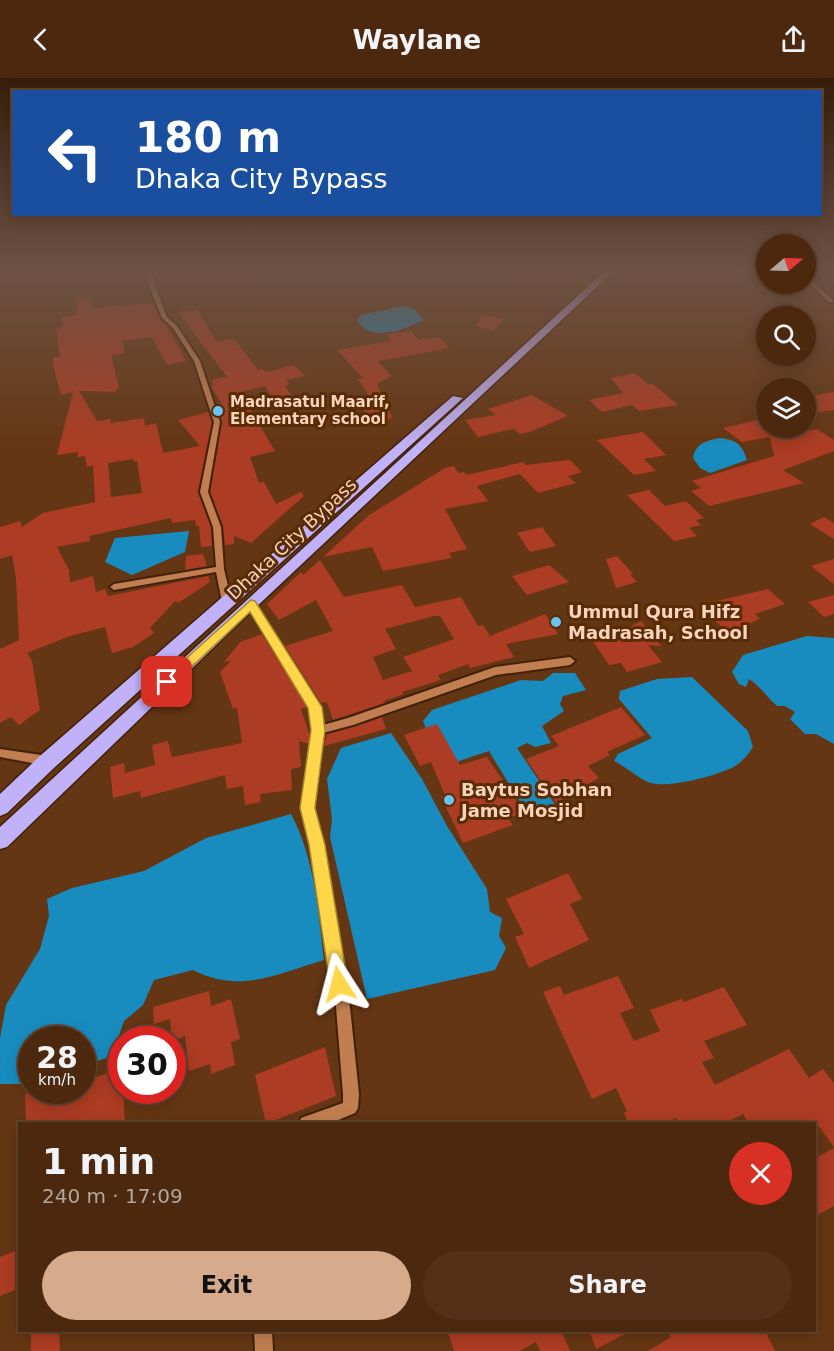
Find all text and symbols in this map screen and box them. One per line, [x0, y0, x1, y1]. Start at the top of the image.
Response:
icon: back [24, 23, 57, 56]
icon: share [777, 23, 810, 56]
text: Waylane [353, 24, 481, 55]
text: 180 m [135, 113, 281, 162]
icon: left [36, 114, 114, 192]
text: Dhaka City Bypass [135, 163, 388, 194]
north arrow [756, 234, 816, 294]
map controls [756, 234, 816, 438]
button: search [756, 306, 816, 366]
button: layers [756, 378, 816, 438]
place label: Madrasatul Maarif, Elementary school [230, 393, 390, 428]
marker: Madrasatul Maarif, Elementary school [211, 404, 225, 418]
street label: Dhaka City Bypass [223, 474, 360, 604]
place label: Ummul Qura Hifz Madrasah, School [568, 601, 748, 643]
marker: Ummul Qura Hifz Madrasah, School [549, 615, 563, 629]
pin [141, 656, 192, 707]
icon: arrive [150, 665, 183, 698]
place label: Baytus Sobhan Jame Mosjid [459, 779, 612, 821]
marker: Baytus Sobhan Jame Mosjid [442, 793, 456, 807]
position arrow [307, 952, 371, 1016]
speed limit sign: 30 [108, 1026, 186, 1104]
text: 28 [36, 1040, 78, 1075]
text: km/h [38, 1071, 76, 1089]
text: 1 min [42, 1141, 155, 1182]
button: close [729, 1142, 792, 1205]
text: 240 m · 17:09 [42, 1184, 183, 1208]
button: Exit [42, 1251, 411, 1320]
button: Share [423, 1251, 792, 1320]

